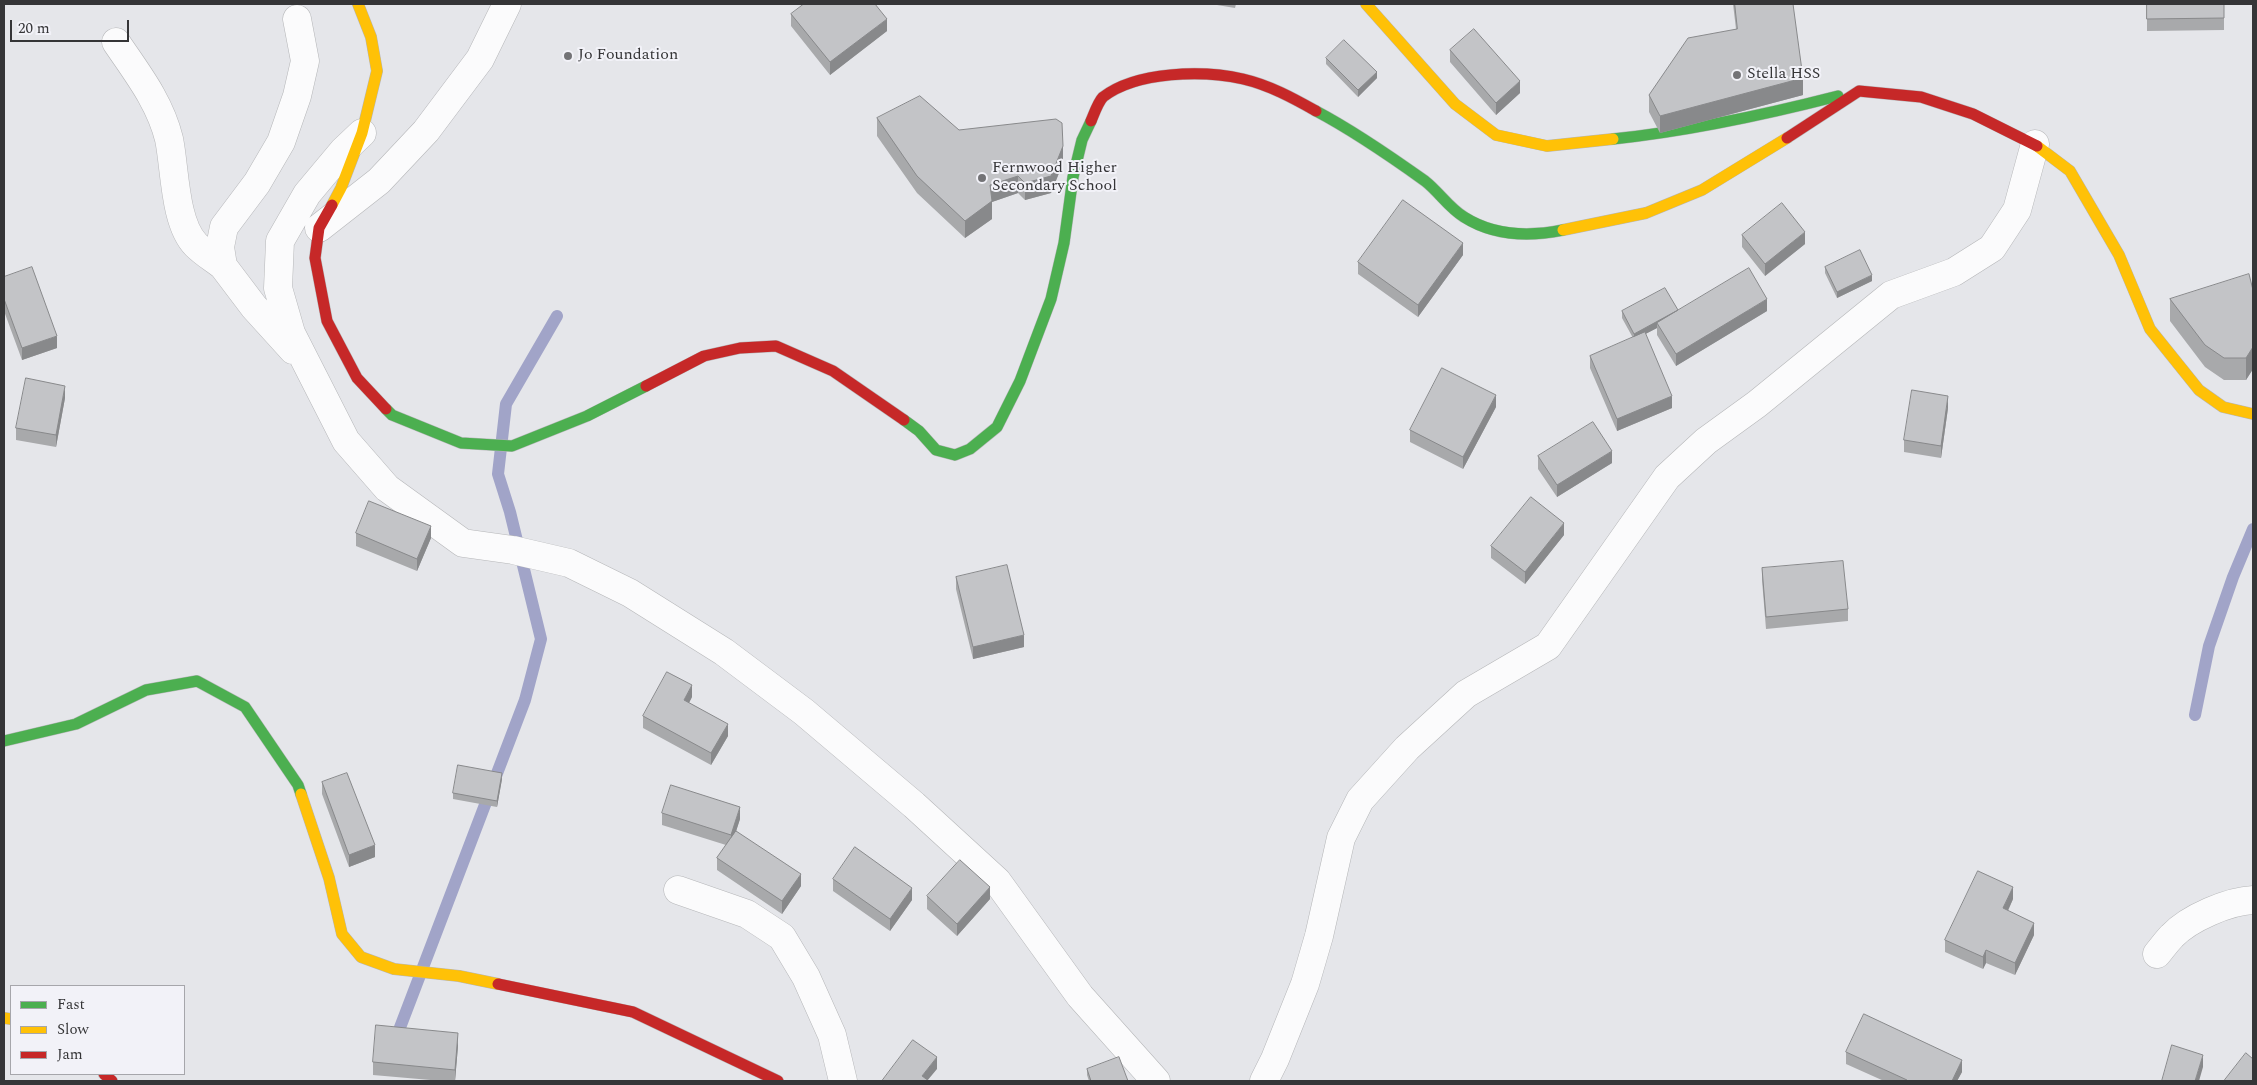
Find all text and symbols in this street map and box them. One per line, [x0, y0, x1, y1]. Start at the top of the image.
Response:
scale bar [12, 10, 131, 42]
text: 20 m [18, 17, 50, 40]
place label: Jo Foundation [578, 46, 678, 66]
marker: Jo Foundation [562, 50, 574, 62]
place label: Stella HSS [1747, 65, 1820, 85]
marker: Stella HSS [1731, 69, 1743, 81]
place label: Fernwood Higher Secondary School [992, 159, 1117, 197]
marker: Fernwood Higher Secondary School [976, 172, 988, 184]
legend [10, 985, 185, 1075]
text: Fast [57, 993, 85, 1016]
text: Slow [57, 1018, 89, 1041]
text: Jam [57, 1043, 83, 1066]

